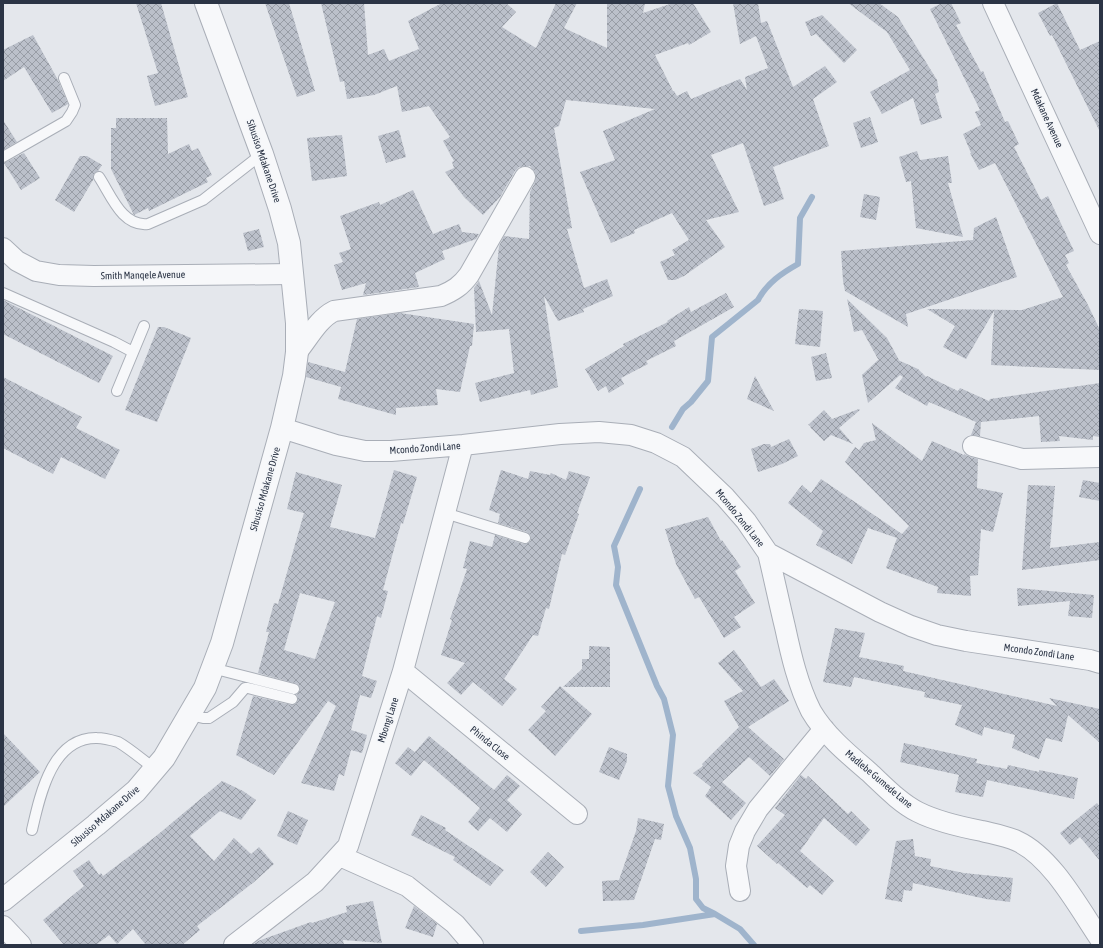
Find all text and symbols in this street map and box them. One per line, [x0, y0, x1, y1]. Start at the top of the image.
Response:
street label: Mdakane Avenue [1029, 87, 1066, 150]
street label: Sibusiso Mdakane Drive [245, 118, 283, 204]
street label: Smith Manqele Avenue [101, 269, 186, 281]
street label: Mcondo Zondi Lane [389, 440, 461, 456]
street label: Sibusiso Mdakane Drive [248, 445, 282, 532]
street label: Mcondo Zondi Lane [713, 487, 767, 549]
street label: Mcondo Zondi Lane [1003, 642, 1075, 662]
street label: Mbongi Lane [376, 696, 401, 744]
street label: Phinda Close [468, 724, 512, 763]
street label: Madlebe Gumede Lane [843, 748, 915, 811]
street label: Sibusiso Mdakane Drive [69, 783, 142, 849]

